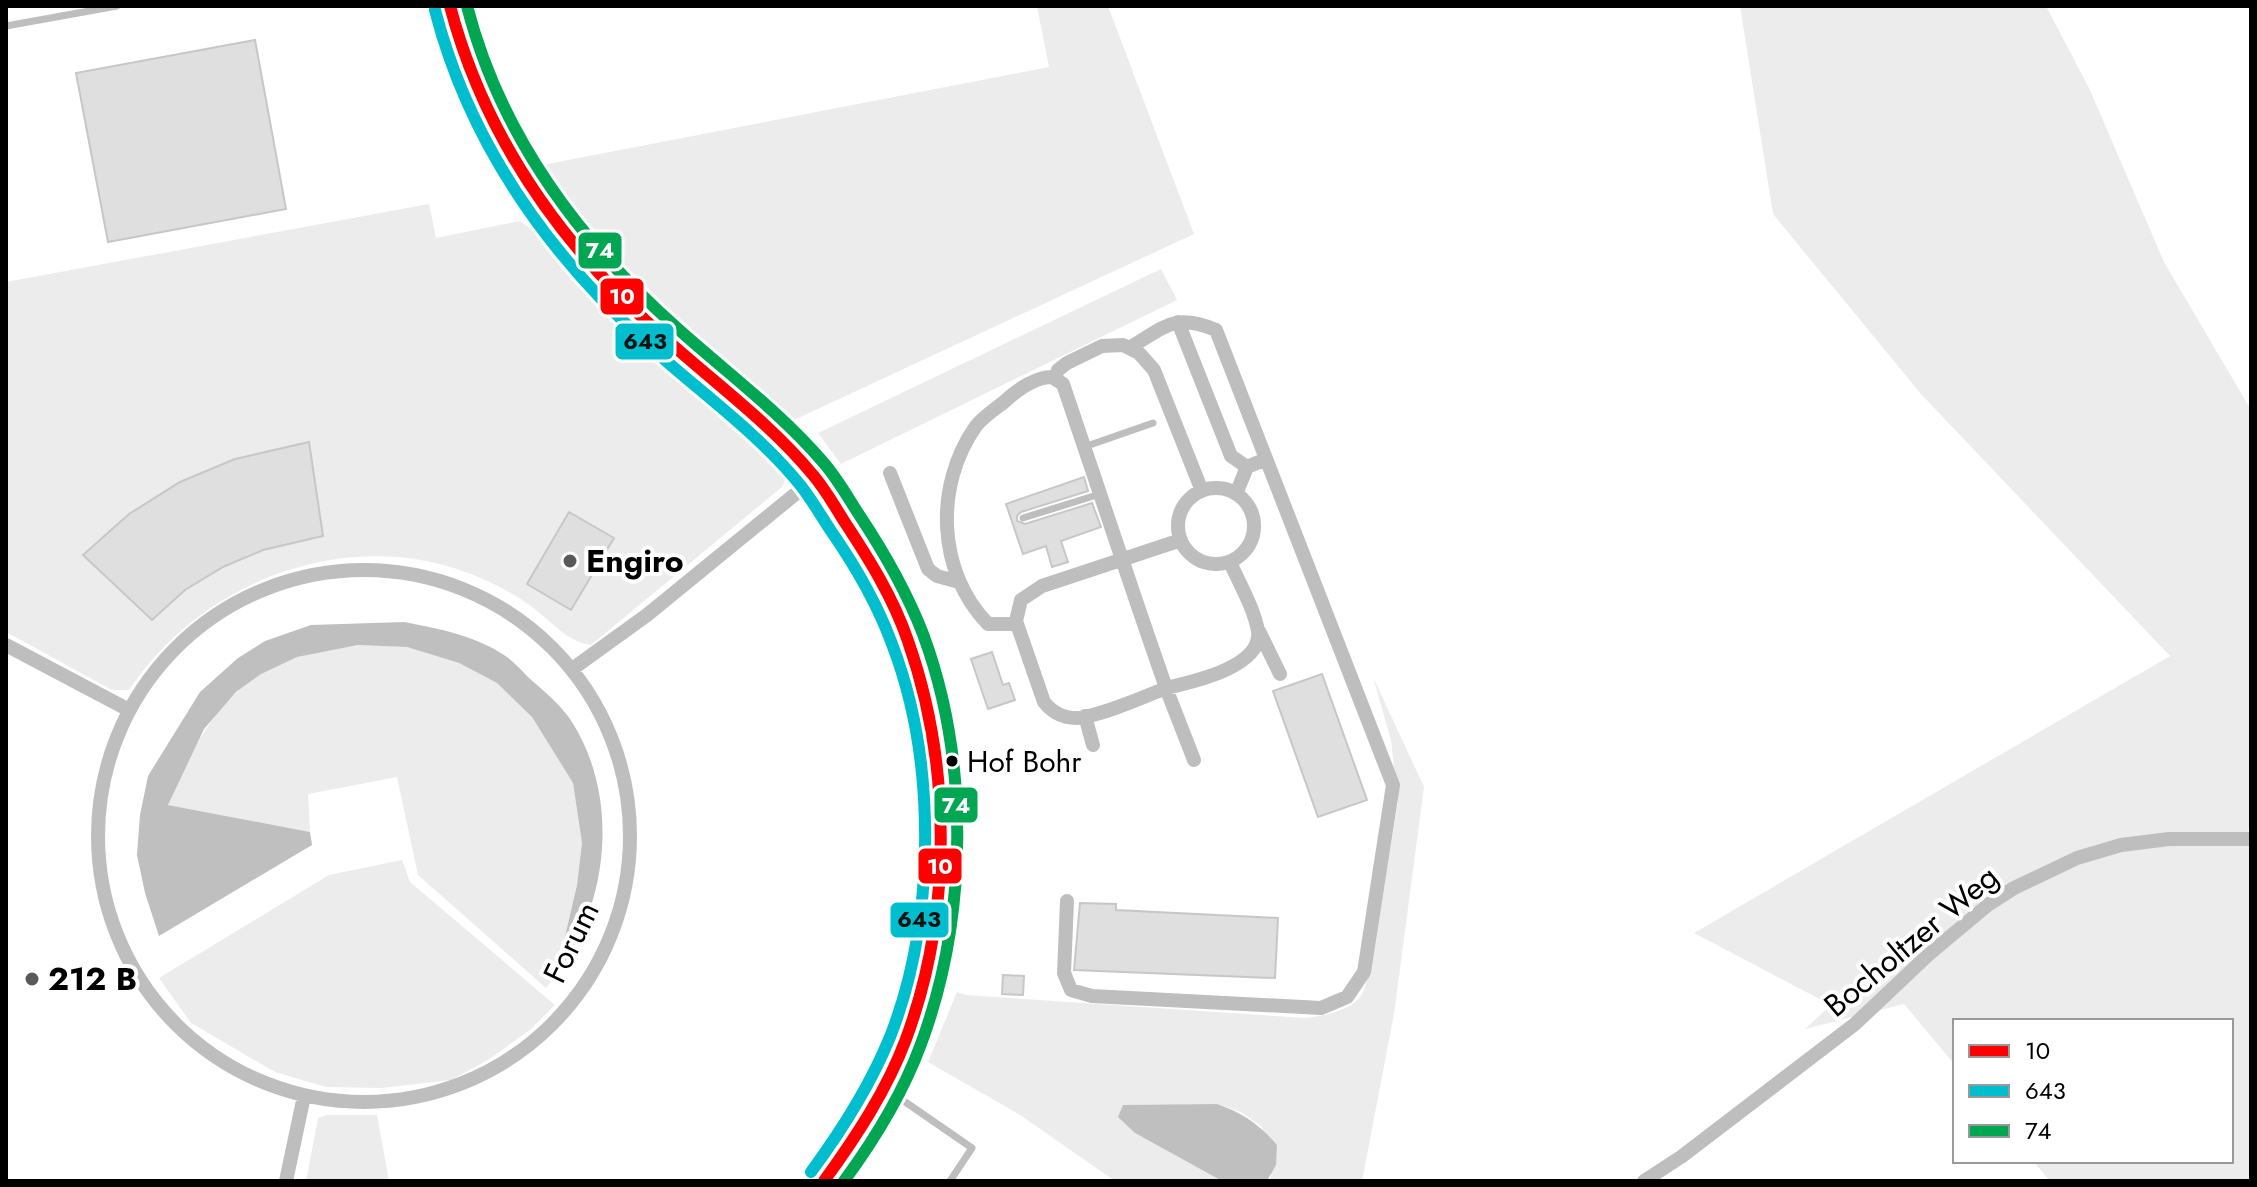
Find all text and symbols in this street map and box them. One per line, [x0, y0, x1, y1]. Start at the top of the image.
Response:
line badge: 74 [577, 231, 623, 270]
text: 74 [586, 234, 614, 266]
line badge: 10 [599, 277, 645, 316]
text: 10 [609, 280, 635, 312]
line badge: 643 [614, 322, 675, 361]
text: 643 [623, 325, 667, 357]
place label: Engiro [586, 538, 684, 584]
marker: Engiro [561, 552, 579, 570]
place label: Hof Bohr [967, 740, 1082, 783]
marker: Hof Bohr [944, 753, 960, 769]
line badge: 74 [933, 786, 979, 824]
text: 74 [942, 789, 970, 821]
line badge: 10 [917, 847, 963, 885]
text: 10 [927, 850, 953, 882]
street label: Bocholtzer Weg [1814, 854, 2008, 1028]
street label: Forum [532, 894, 610, 990]
line badge: 643 [889, 901, 950, 939]
text: 643 [897, 903, 941, 935]
place label: 212 B [48, 956, 137, 1002]
marker: 212 B [23, 970, 41, 988]
legend [1953, 1019, 2233, 1163]
text: 10 [2025, 1033, 2050, 1068]
text: 643 [2025, 1073, 2066, 1108]
text: 74 [2025, 1113, 2052, 1148]

